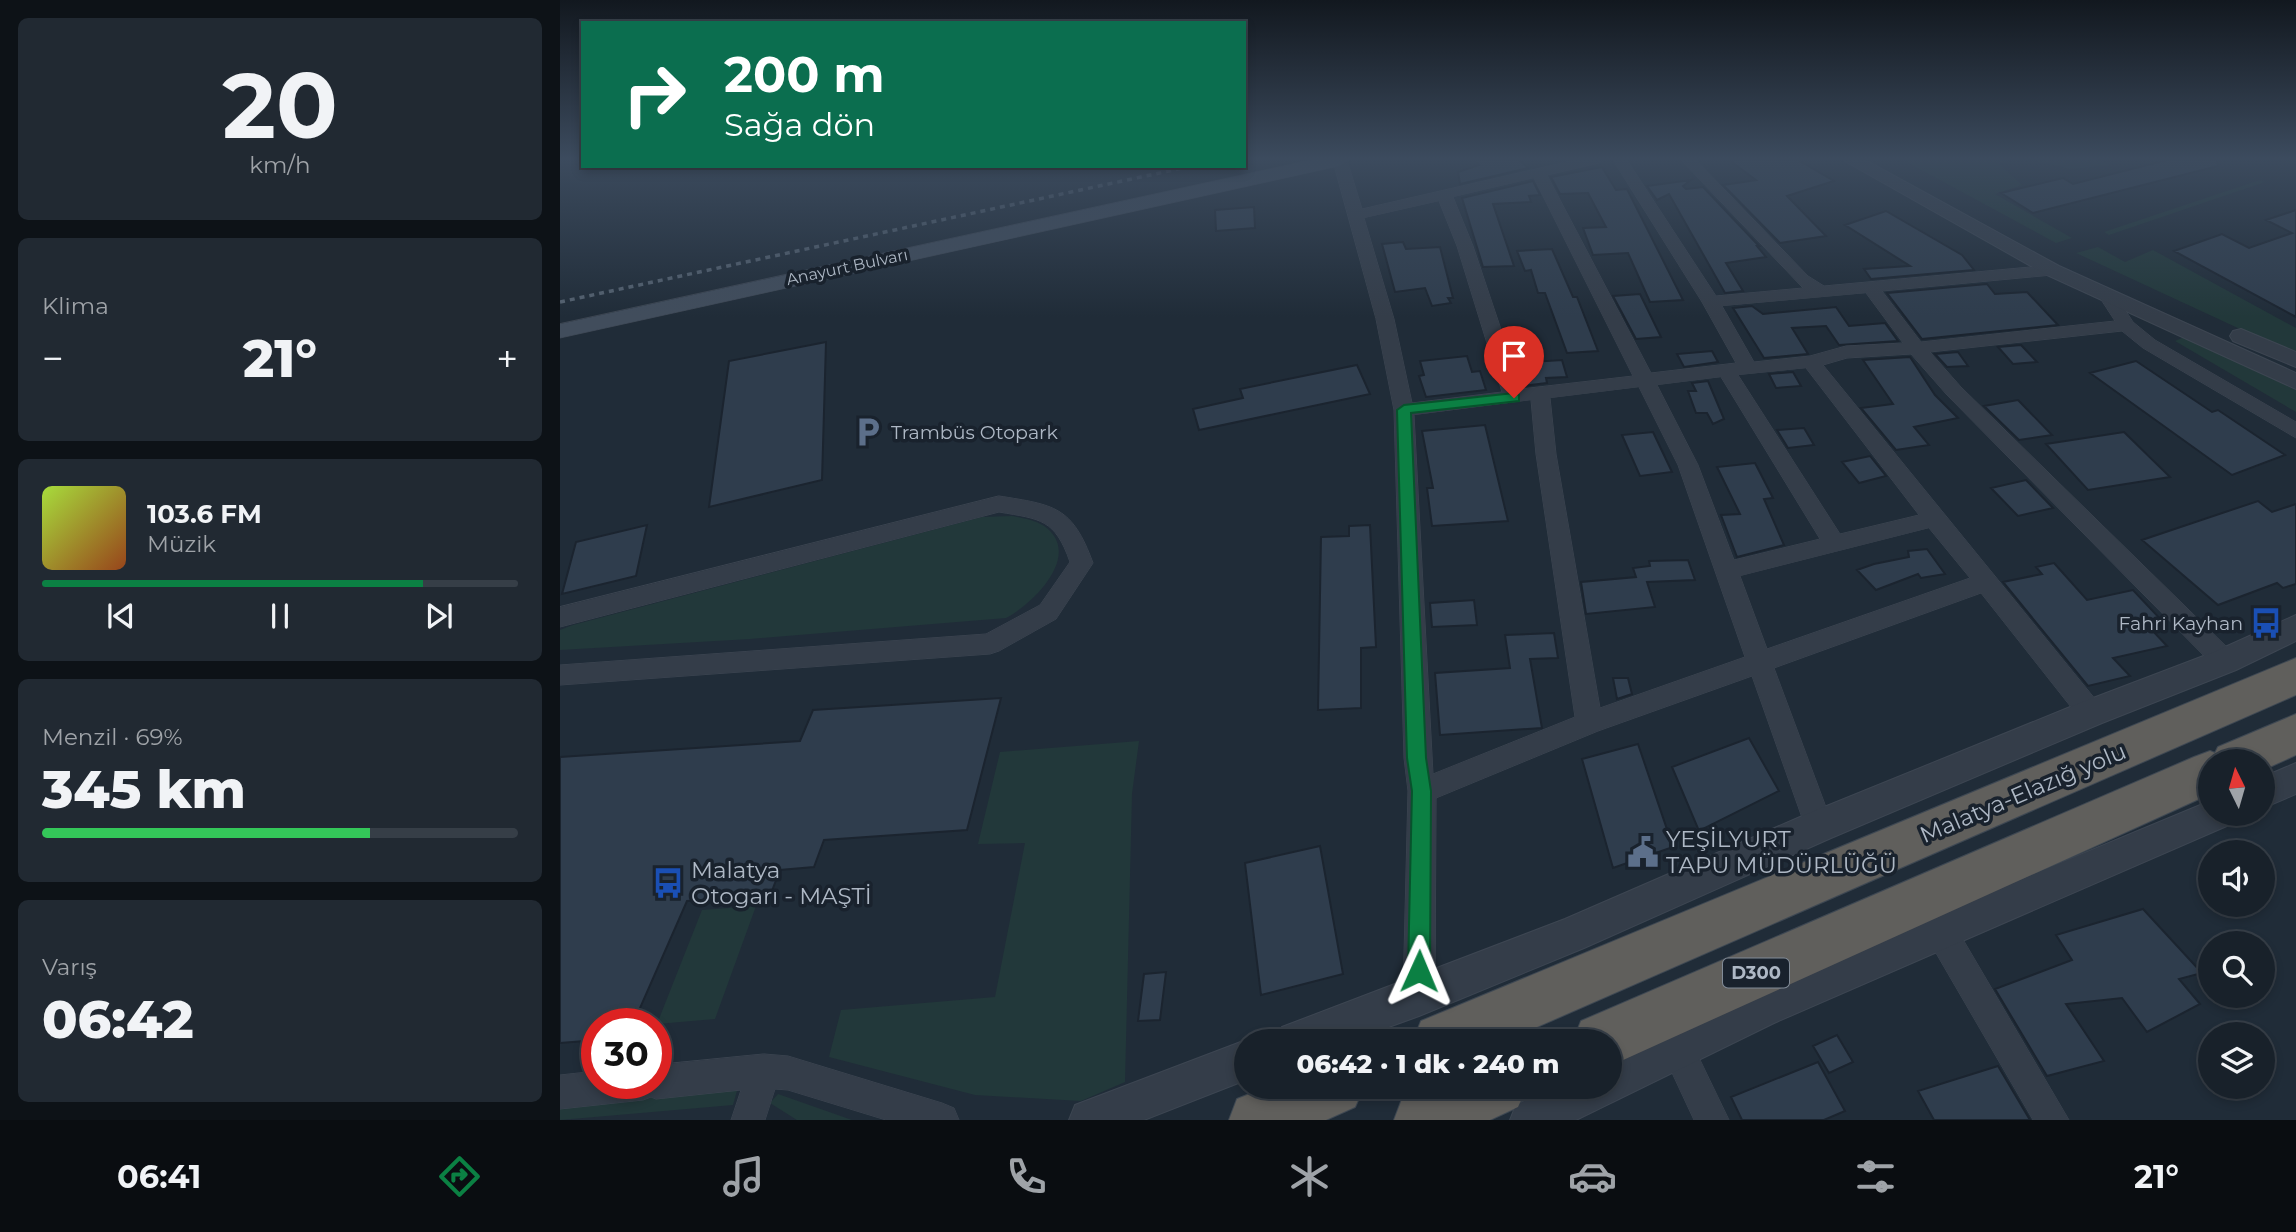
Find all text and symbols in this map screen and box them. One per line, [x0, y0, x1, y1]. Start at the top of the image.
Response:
text: 200 m [724, 45, 885, 104]
icon: right [609, 49, 700, 140]
text: 20 [222, 50, 338, 161]
text: Sağa dön [724, 105, 875, 144]
text: km/h [249, 151, 311, 179]
street label: Anayurt Bulvarı [785, 245, 909, 289]
text: Klima [42, 292, 109, 320]
pin [1484, 326, 1544, 398]
text: 21° [243, 327, 317, 390]
text: − [42, 335, 64, 382]
text: + [496, 335, 518, 382]
icon: arrive [1495, 337, 1533, 375]
parking icon: Trambüs Otopark [851, 415, 885, 449]
place label: Trambüs Otopark [891, 421, 1059, 444]
text: 103.6 FM [147, 498, 262, 530]
text: Müzik [147, 530, 216, 558]
icon: previous [102, 597, 140, 635]
icon: pause [261, 597, 299, 635]
icon: next [420, 597, 458, 635]
bus stop icon: Fahri Kayhan [2249, 606, 2283, 640]
place label: Fahri Kayhan [2118, 612, 2243, 635]
text: Menzil · 69% [42, 723, 182, 751]
street label: Malatya-Elazığ yolu [1916, 737, 2130, 849]
north arrow [2198, 749, 2275, 826]
map controls [2198, 749, 2275, 1099]
text: 345 km [42, 758, 246, 821]
place label: YEŞİLYURT TAPU MÜDÜRLÜĞÜ [1666, 825, 1897, 879]
public building icon: YEŞİLYURT TAPU MÜDÜRLÜĞÜ [1626, 835, 1660, 869]
button: sound [2198, 840, 2275, 917]
place label: Malatya Otogarı - MAŞTİ [691, 856, 872, 910]
bus stop icon: Malatya Otogarı - MAŞTİ [651, 866, 685, 900]
button: search [2198, 931, 2275, 1008]
position arrow [1382, 934, 1456, 1008]
text: Varış [42, 953, 97, 981]
road number: D300 [1723, 958, 1789, 988]
text: 06:42 [42, 988, 194, 1051]
speed limit sign: 30 [581, 1008, 672, 1099]
button: layers [2198, 1022, 2275, 1099]
text: 06:42 · 1 dk · 240 m [1297, 1048, 1559, 1080]
icon: directions [435, 1152, 484, 1201]
icon: music [719, 1152, 768, 1201]
icon: phone [1002, 1152, 1051, 1201]
icon: climate [1285, 1152, 1334, 1201]
icon: car [1568, 1152, 1617, 1201]
icon: filters [1851, 1152, 1900, 1201]
text: 06:41 [117, 1157, 201, 1196]
text: 21° [2134, 1157, 2179, 1196]

